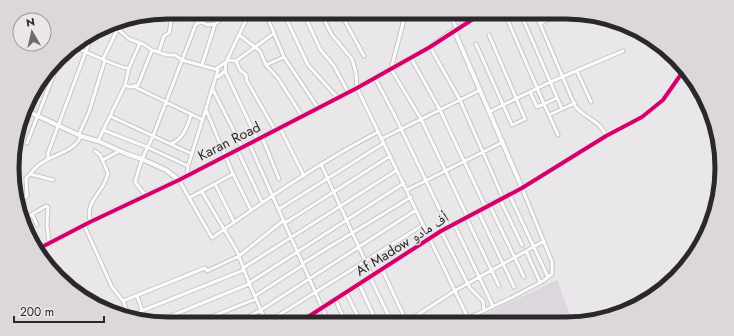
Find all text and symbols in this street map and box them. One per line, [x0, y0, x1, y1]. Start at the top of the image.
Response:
north arrow [12, 12, 52, 52]
text: N [25, 14, 36, 31]
street label: Karan Road [194, 117, 264, 165]
street label: Af Madow أف مادو [352, 207, 452, 281]
scale bar [14, 298, 104, 324]
text: 200 m [20, 303, 54, 321]

